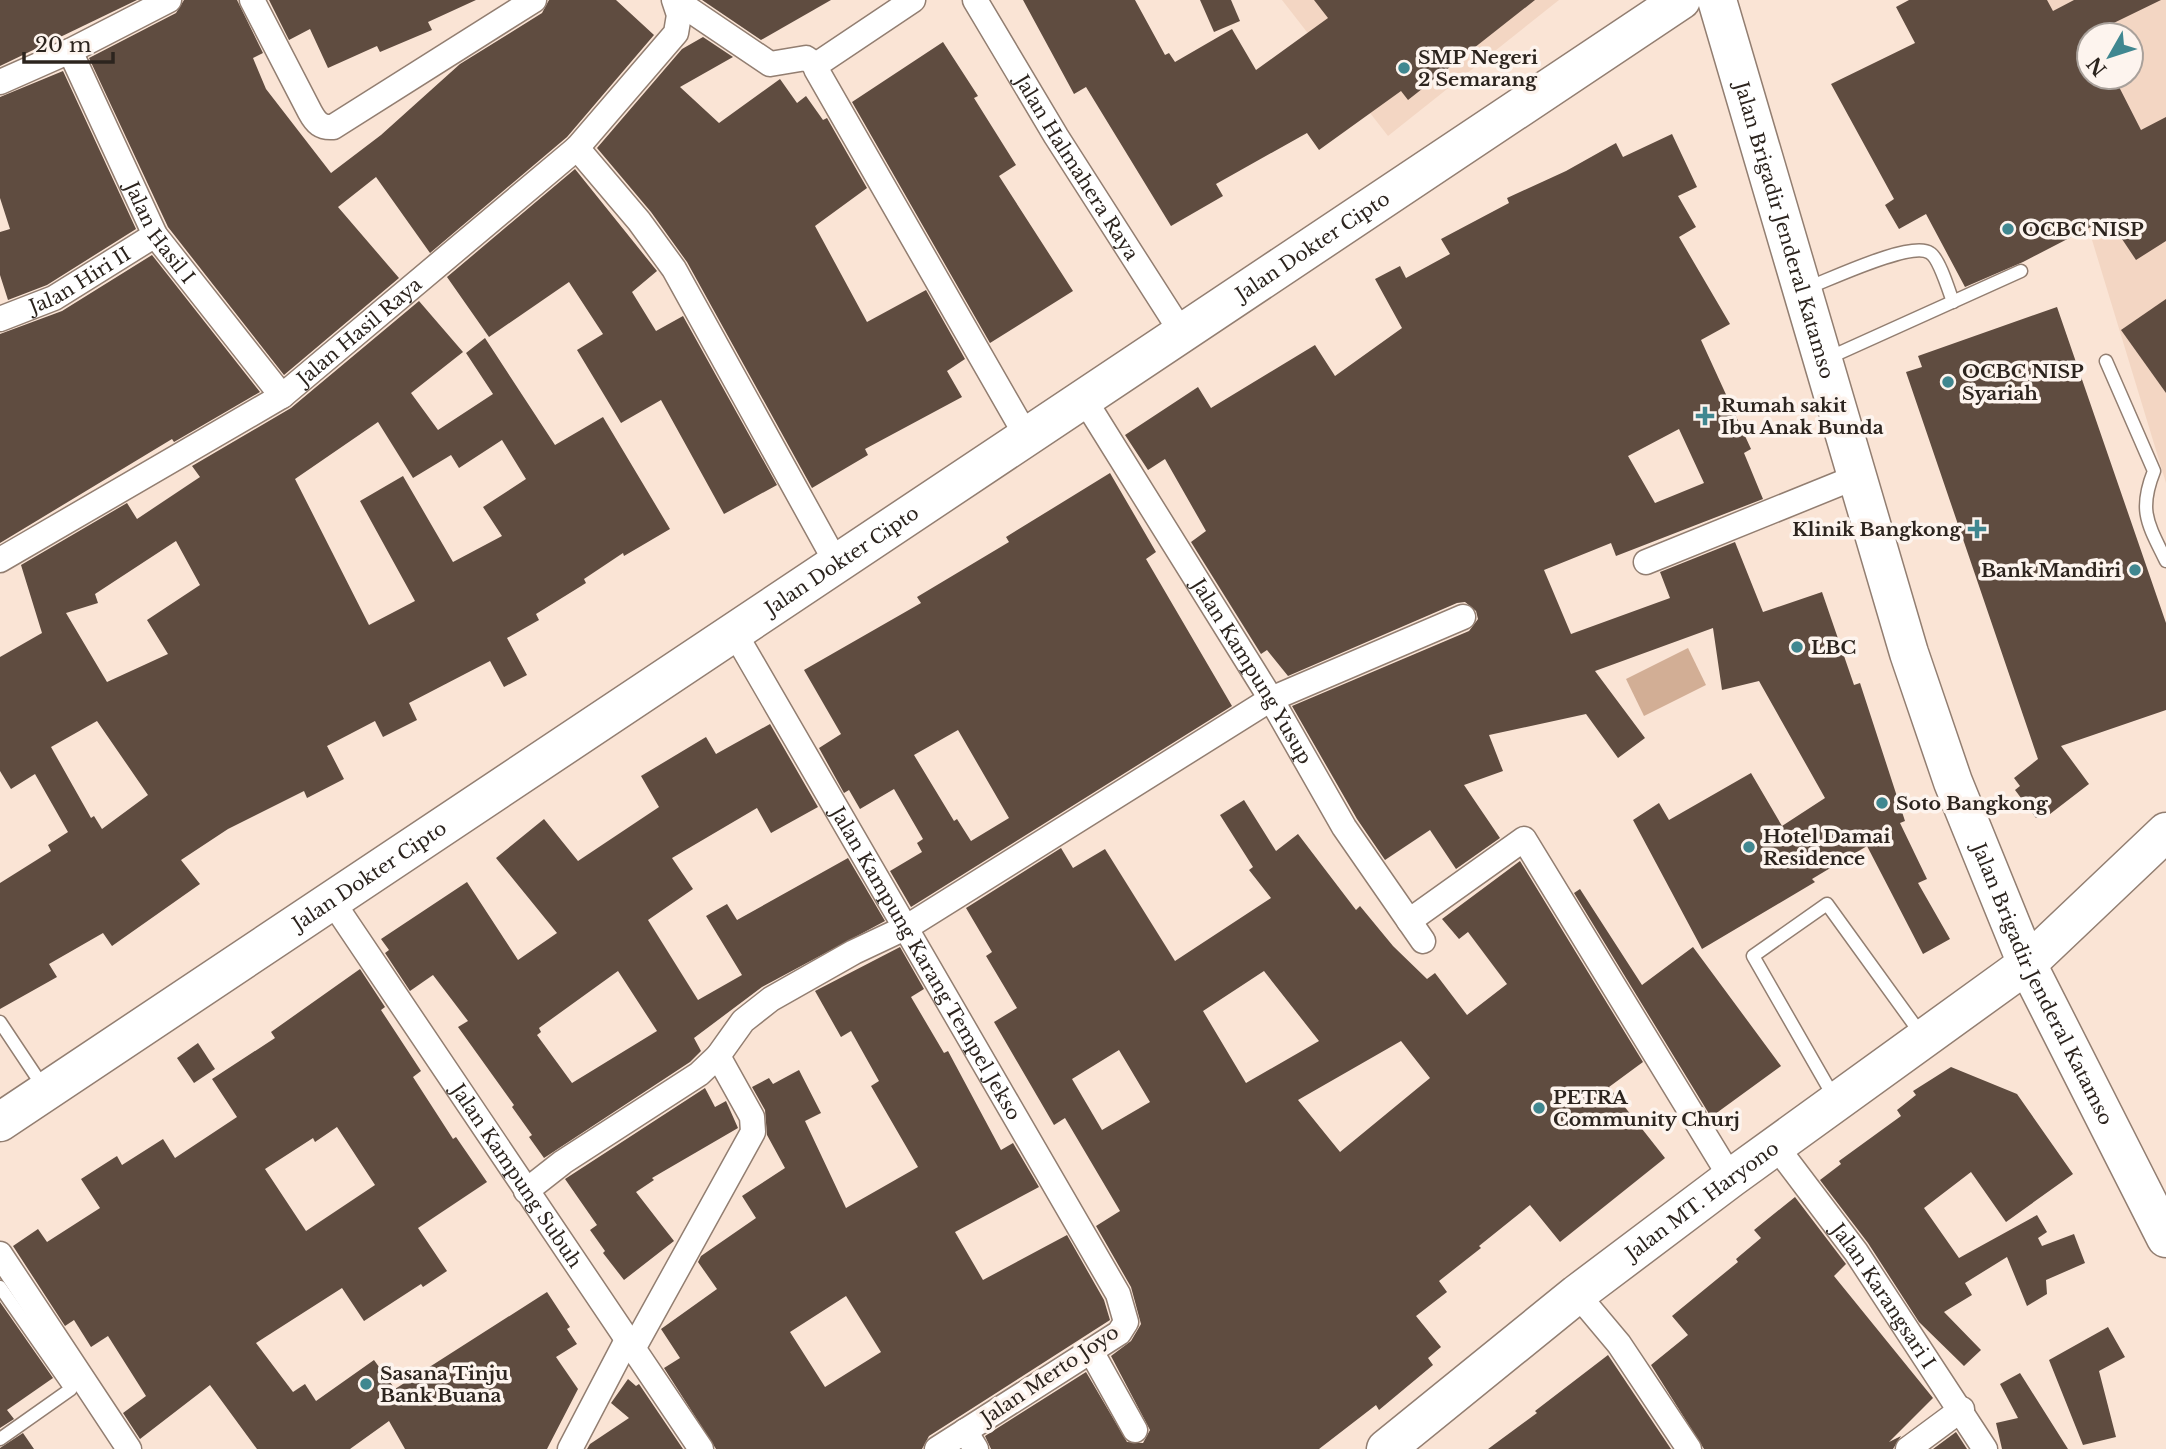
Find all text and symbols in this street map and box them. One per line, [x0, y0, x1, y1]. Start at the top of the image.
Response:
scale bar [24, 21, 114, 65]
north arrow [2075, 21, 2145, 91]
text: 20 m [35, 32, 92, 58]
place label: SMP Negeri 2 Semarang [1418, 46, 1538, 91]
text: N [2083, 52, 2112, 81]
marker: SMP Negeri 2 Semarang [1396, 60, 1412, 76]
street label: Jalan Halmahera Raya [1009, 68, 1144, 265]
street label: Jalan Brigadir Jenderal Katamso [1729, 76, 1839, 382]
street label: Jalan Hasil I [119, 175, 200, 288]
street label: Jalan Dokter Cipto [1229, 186, 1394, 307]
place label: OCBC NISP [2022, 218, 2144, 241]
marker: OCBC NISP [2000, 221, 2016, 237]
street label: Jalan Hiri II [23, 242, 135, 319]
street label: Jalan Hasil Raya [290, 272, 426, 392]
place label: OCBC NISP Syariah [1962, 360, 2084, 405]
marker: OCBC NISP Syariah [1940, 374, 1956, 390]
place label: Rumah sakit Ibu Anak Bunda [1721, 394, 1884, 439]
marker: Rumah sakit Ibu Anak Bunda [1695, 406, 1715, 426]
street label: Jalan Dokter Cipto [758, 501, 923, 621]
place label: Klinik Bangkong [1792, 518, 1962, 541]
marker: Klinik Bangkong [1967, 519, 1987, 539]
place label: Bank Mandiri [1981, 559, 2121, 582]
marker: Bank Mandiri [2127, 562, 2143, 578]
street label: Jalan Kampung Yusup [1186, 572, 1317, 768]
place label: LBC [1811, 636, 1856, 659]
marker: LBC [1789, 639, 1805, 655]
place label: Soto Bangkong [1896, 792, 2049, 815]
marker: Soto Bangkong [1874, 795, 1890, 811]
street label: Jalan Kampung Karang Tempel Jekso [825, 800, 1026, 1124]
street label: Jalan Dokter Cipto [286, 816, 451, 937]
place label: Hotel Damai Residence [1763, 825, 1890, 870]
street label: Jalan Brigadir Jenderal Katamso [1966, 837, 2118, 1129]
marker: Hotel Damai Residence [1741, 839, 1757, 855]
street label: Jalan Kampung Subuh [445, 1077, 587, 1272]
place label: PETRA Community Churj [1553, 1086, 1740, 1131]
marker: PETRA Community Churj [1531, 1100, 1547, 1116]
street label: Jalan MT. Haryono [1618, 1136, 1783, 1267]
street label: Jalan Karangsari I [1825, 1216, 1941, 1373]
street label: Jalan Merto Joyo [974, 1320, 1123, 1431]
place label: Sasana Tinju Bank Buana [380, 1362, 509, 1407]
marker: Sasana Tinju Bank Buana [358, 1376, 374, 1392]

